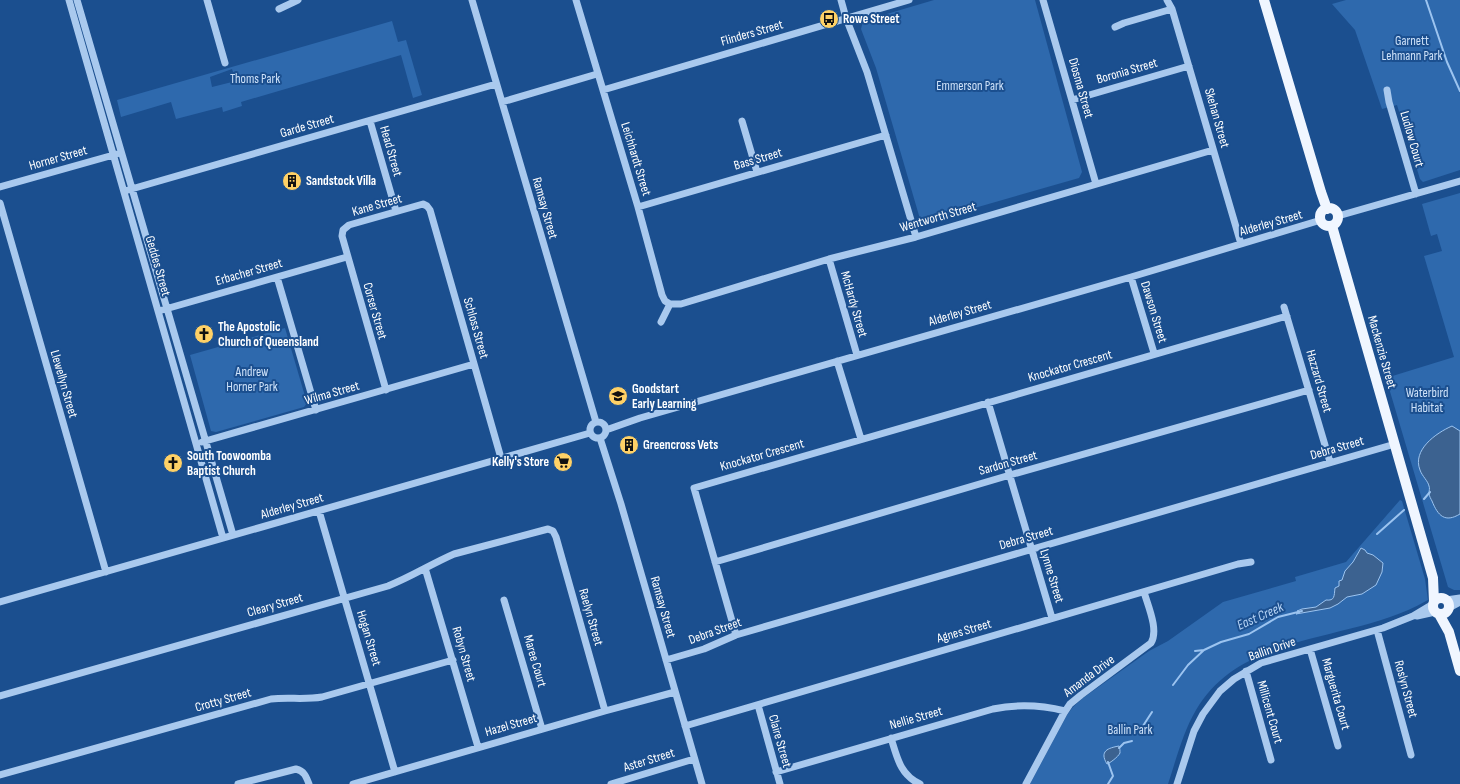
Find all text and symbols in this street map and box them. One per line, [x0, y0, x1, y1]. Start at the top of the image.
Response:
bus stop icon: Rowe Street [818, 8, 840, 30]
place label: Rowe Street [843, 11, 900, 27]
street label: Flinders Street [719, 16, 785, 50]
park label: Garnett Lehmann Park [1381, 33, 1443, 64]
street label: Boronia Street [1095, 55, 1159, 87]
street label: Diosma Street [1065, 56, 1097, 120]
park label: Thoms Park [230, 71, 280, 87]
park label: Emmerson Park [936, 78, 1004, 94]
street label: Skehan Street [1201, 86, 1233, 150]
street label: Ludlow Court [1396, 109, 1428, 169]
street label: Garde Street [278, 111, 336, 141]
street label: Leichhardt Street [617, 120, 655, 198]
street label: Head Street [376, 124, 406, 178]
street label: Horner Street [27, 142, 89, 174]
street label: Bass Street [732, 144, 784, 174]
building icon: Sandstock Villa [281, 170, 303, 192]
place label: Sandstock Villa [306, 173, 376, 189]
street label: Ramsay Street [529, 175, 561, 241]
street label: Kane Street [350, 190, 404, 220]
street label: Wentworth Street [898, 198, 978, 236]
street label: Alderley Street [1237, 206, 1304, 240]
street label: Geddes Street [142, 234, 174, 298]
street label: Erbacher Street [214, 255, 284, 289]
street label: McHardy Street [837, 269, 871, 339]
street label: Dawson Street [1137, 279, 1171, 345]
street label: Corser Street [359, 281, 391, 341]
street label: Schloss Street [460, 296, 492, 360]
street label: Alderley Street [926, 296, 993, 330]
street label: Mackenzie Street [1364, 314, 1400, 390]
place label: The Apostolic Church of Queensland [218, 319, 319, 350]
church icon: The Apostolic Church of Queensland [193, 323, 215, 345]
street label: Knockator Crescent [1026, 346, 1114, 386]
street label: Llewellyn Street [47, 348, 81, 420]
street label: Hazzard Street [1302, 348, 1336, 414]
park label: Andrew Horner Park [226, 364, 278, 395]
street label: Wilma Street [303, 378, 361, 408]
place label: Goodstart Early Learning [632, 381, 697, 412]
school or university icon: Goodstart Early Learning [607, 385, 629, 407]
park label: Waterbird Habitat [1406, 385, 1448, 416]
street label: Debra Street [1308, 433, 1366, 463]
building icon: Greencross Vets [618, 434, 640, 456]
street label: Knockator Crescent [718, 435, 806, 475]
place label: Greencross Vets [643, 437, 718, 453]
street label: Sardon Street [977, 447, 1039, 479]
place label: South Toowoomba Baptist Church [187, 448, 271, 479]
supermarket icon: Kelly's Store [552, 451, 574, 473]
church icon: South Toowoomba Baptist Church [162, 452, 184, 474]
place label: Kelly's Store [492, 454, 549, 470]
street label: Alderley Street [258, 489, 325, 523]
street label: Debra Street [997, 523, 1055, 553]
street label: Lynne Street [1036, 547, 1068, 605]
street label: Ramsay Street [647, 574, 679, 640]
street label: Raelyn Street [575, 587, 607, 647]
street label: Cleary Street [245, 589, 305, 621]
water label: East Creek [1234, 598, 1287, 634]
street label: Hogan Street [353, 608, 385, 668]
street label: Debra Street [686, 614, 744, 648]
street label: Agnes Street [934, 616, 993, 647]
street label: Robyn Street [449, 625, 480, 683]
street label: Maree Court [520, 633, 550, 689]
street label: Ballin Drive [1246, 634, 1298, 664]
street label: Amanda Drive [1059, 652, 1118, 701]
street label: Marguerita Court [1318, 656, 1354, 732]
street label: Roslyn Street [1391, 659, 1421, 719]
street label: Millicent Court [1253, 679, 1287, 745]
street label: Crotty Street [193, 684, 253, 716]
street label: Nellie Street [888, 703, 944, 733]
street label: Hazel Street [483, 710, 539, 740]
street label: Claire Street [765, 713, 795, 769]
park label: Ballin Park [1107, 722, 1153, 738]
street label: Aster Street [621, 745, 677, 776]

